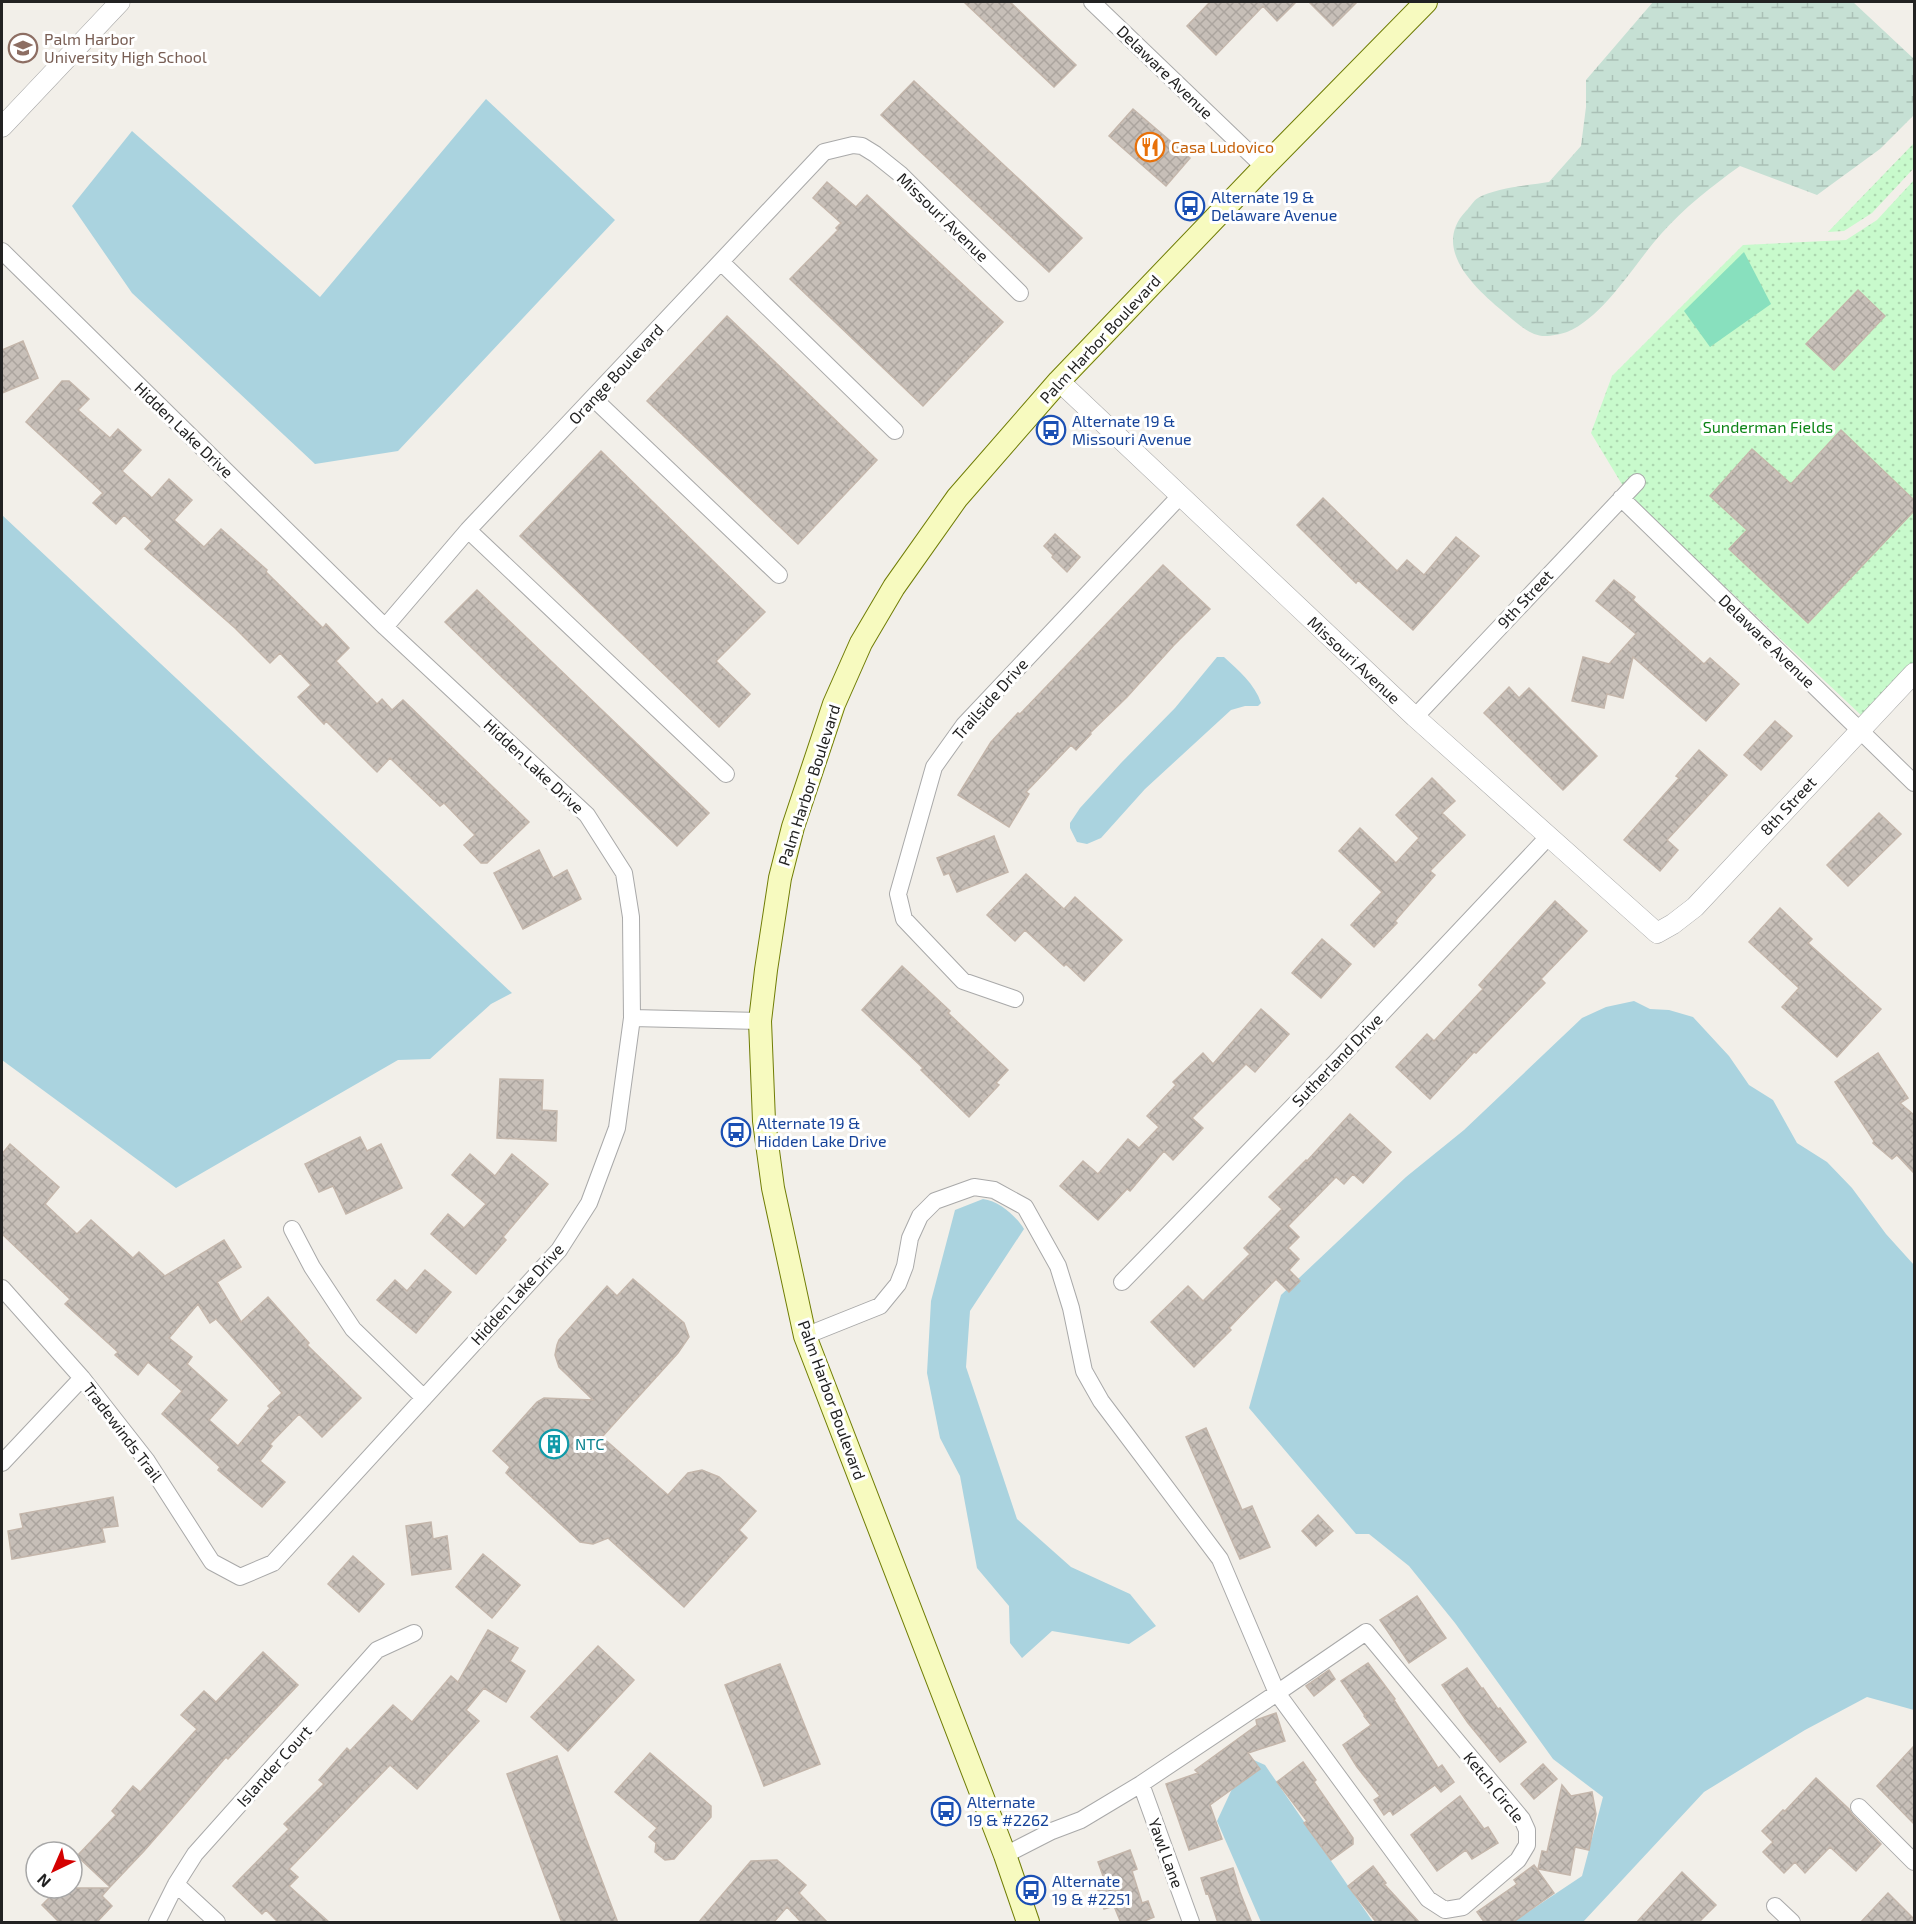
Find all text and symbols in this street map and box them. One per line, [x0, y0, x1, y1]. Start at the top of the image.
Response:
street label: Delaware Avenue [1113, 21, 1217, 122]
place label: Palm Harbor University High School [44, 29, 207, 66]
school or university icon: Palm Harbor University High School [7, 32, 39, 64]
restaurant icon: Casa Ludovico [1134, 131, 1166, 163]
place label: Casa Ludovico [1171, 137, 1274, 156]
street label: Missouri Avenue [894, 168, 993, 265]
place label: Alternate 19 & Delaware Avenue [1211, 187, 1337, 224]
bus stop icon: Alternate 19 & Delaware Avenue [1174, 190, 1206, 222]
street label: Palm Harbor Boulevard [1035, 271, 1164, 407]
street label: Orange Boulevard [564, 320, 667, 428]
street label: Hidden Lake Drive [131, 378, 238, 481]
place label: Alternate 19 & Missouri Avenue [1072, 411, 1192, 448]
bus stop icon: Alternate 19 & Missouri Avenue [1035, 414, 1067, 446]
park label: Sunderman Fields [1703, 417, 1833, 436]
street label: 9th Street [1493, 566, 1556, 632]
street label: Delaware Avenue [1715, 590, 1819, 691]
street label: Missouri Avenue [1304, 612, 1405, 707]
street label: Trailside Drive [948, 654, 1031, 743]
street label: Palm Harbor Boulevard [773, 702, 844, 868]
street label: Hidden Lake Drive [481, 715, 588, 817]
street label: 8th Street [1756, 772, 1820, 839]
street label: Sutherland Drive [1287, 1009, 1386, 1110]
place label: Alternate 19 & Hidden Lake Drive [757, 1113, 887, 1150]
bus stop icon: Alternate 19 & Hidden Lake Drive [720, 1116, 752, 1148]
street label: Hidden Lake Drive [466, 1239, 567, 1348]
street label: Palm Harbor Boulevard [795, 1318, 870, 1482]
street label: Tradewinds Trail [80, 1378, 167, 1485]
building icon: NTC [538, 1428, 570, 1460]
place label: NTC [575, 1434, 604, 1453]
street label: Islander Court [232, 1721, 315, 1810]
street label: Ketch Circle [1460, 1748, 1529, 1826]
place label: Alternate 19 & #2262 [967, 1792, 1049, 1829]
bus stop icon: Alternate 19 & #2262 [930, 1795, 962, 1827]
street label: Yawl Lane [1145, 1815, 1188, 1890]
north arrow [24, 1840, 84, 1900]
text: N [32, 1870, 54, 1892]
place label: Alternate 19 & #2251 [1052, 1871, 1131, 1908]
bus stop icon: Alternate 19 & #2251 [1015, 1874, 1047, 1906]

